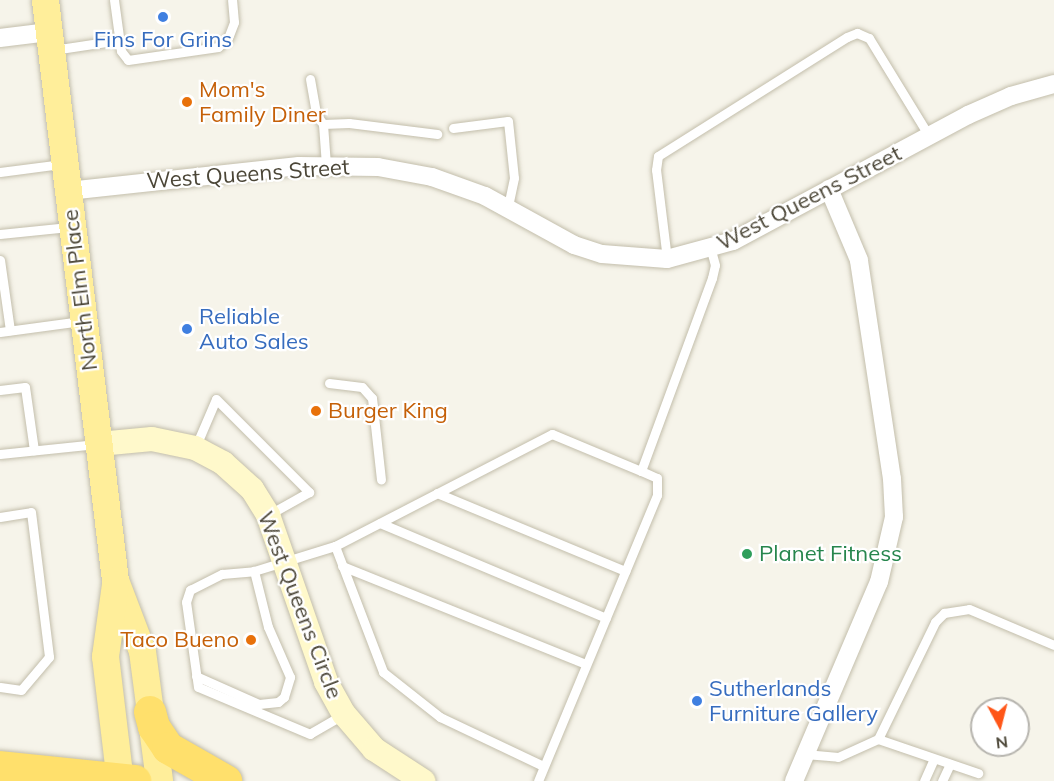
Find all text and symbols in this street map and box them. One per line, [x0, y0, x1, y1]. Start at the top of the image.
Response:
marker: Fins For Grins [156, 10, 170, 24]
place label: Fins For Grins [94, 27, 232, 53]
place label: Mom's Family Diner [199, 76, 326, 128]
marker: Mom's Family Diner [180, 95, 194, 109]
street label: West Queens Street [712, 140, 906, 256]
street label: West Queens Street [146, 154, 350, 194]
street label: North Elm Place [57, 208, 103, 372]
place label: Reliable Auto Sales [199, 303, 309, 354]
marker: Reliable Auto Sales [180, 322, 194, 336]
place label: Burger King [328, 398, 448, 424]
marker: Burger King [309, 404, 323, 418]
street label: West Queens Circle [252, 507, 348, 703]
place label: Planet Fitness [759, 541, 902, 567]
marker: Planet Fitness [740, 547, 754, 561]
place label: Taco Bueno [120, 627, 239, 653]
marker: Taco Bueno [244, 633, 258, 647]
place label: Sutherlands Furniture Gallery [709, 675, 878, 726]
marker: Sutherlands Furniture Gallery [690, 694, 704, 708]
north arrow [970, 697, 1030, 757]
text: N [995, 732, 1009, 754]

